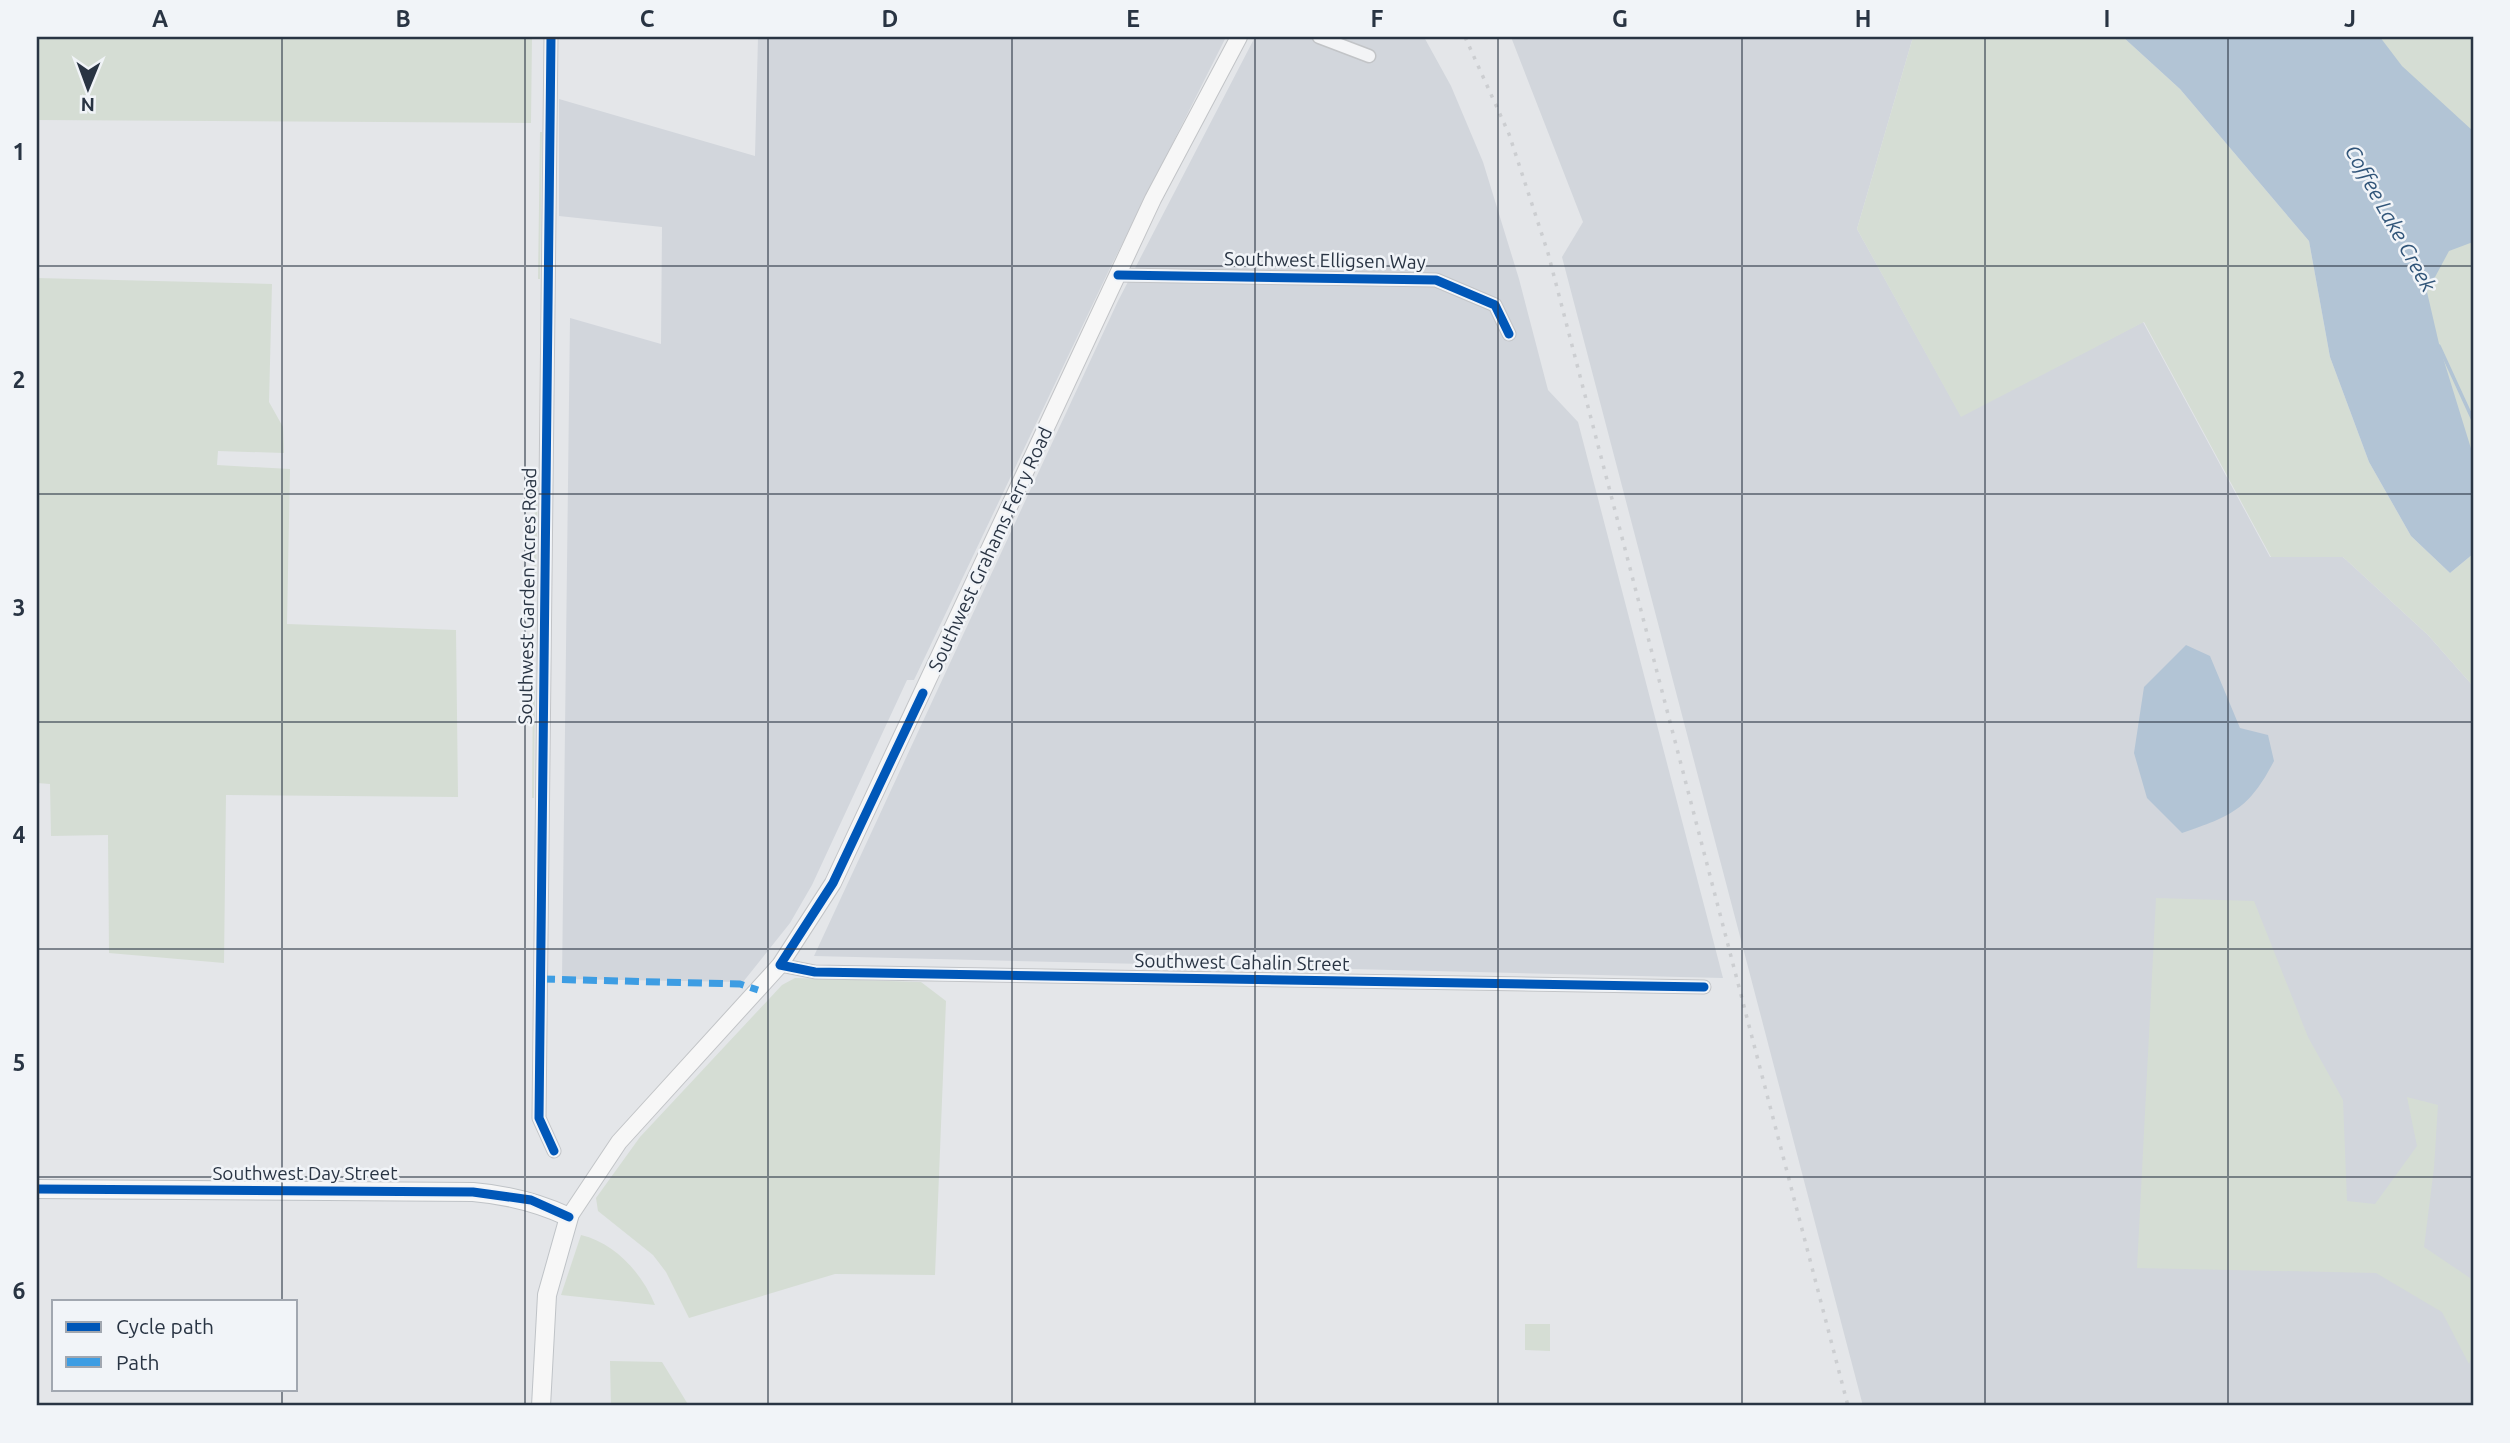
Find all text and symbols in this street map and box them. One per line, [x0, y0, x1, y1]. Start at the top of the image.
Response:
text: A [152, 6, 168, 31]
text: B [395, 6, 411, 31]
text: C [640, 6, 655, 31]
text: D [882, 6, 898, 31]
text: E [1126, 6, 1140, 31]
text: F [1371, 6, 1384, 31]
text: G [1612, 6, 1628, 31]
text: H [1855, 6, 1871, 31]
text: I [2104, 6, 2110, 31]
text: J [2344, 6, 2356, 31]
north arrow [52, 52, 122, 122]
text: N [80, 94, 95, 116]
text: 1 [13, 139, 25, 164]
water label: Coffee Lake Creek [2341, 140, 2441, 296]
street label: Southwest Elligsen Way [1224, 247, 1426, 273]
text: 2 [13, 367, 25, 392]
street label: Southwest Grahams Ferry Road [924, 423, 1056, 675]
street label: Southwest Garden Acres Road [514, 467, 540, 725]
text: 3 [13, 595, 25, 620]
text: 4 [13, 822, 26, 847]
street label: Southwest Cahalin Street [1134, 949, 1350, 975]
text: 5 [13, 1050, 25, 1075]
street label: Southwest Day Street [212, 1162, 398, 1184]
text: 6 [13, 1278, 26, 1303]
legend [52, 1300, 298, 1390]
text: Cycle path [116, 1314, 214, 1338]
text: Path [116, 1350, 159, 1374]

